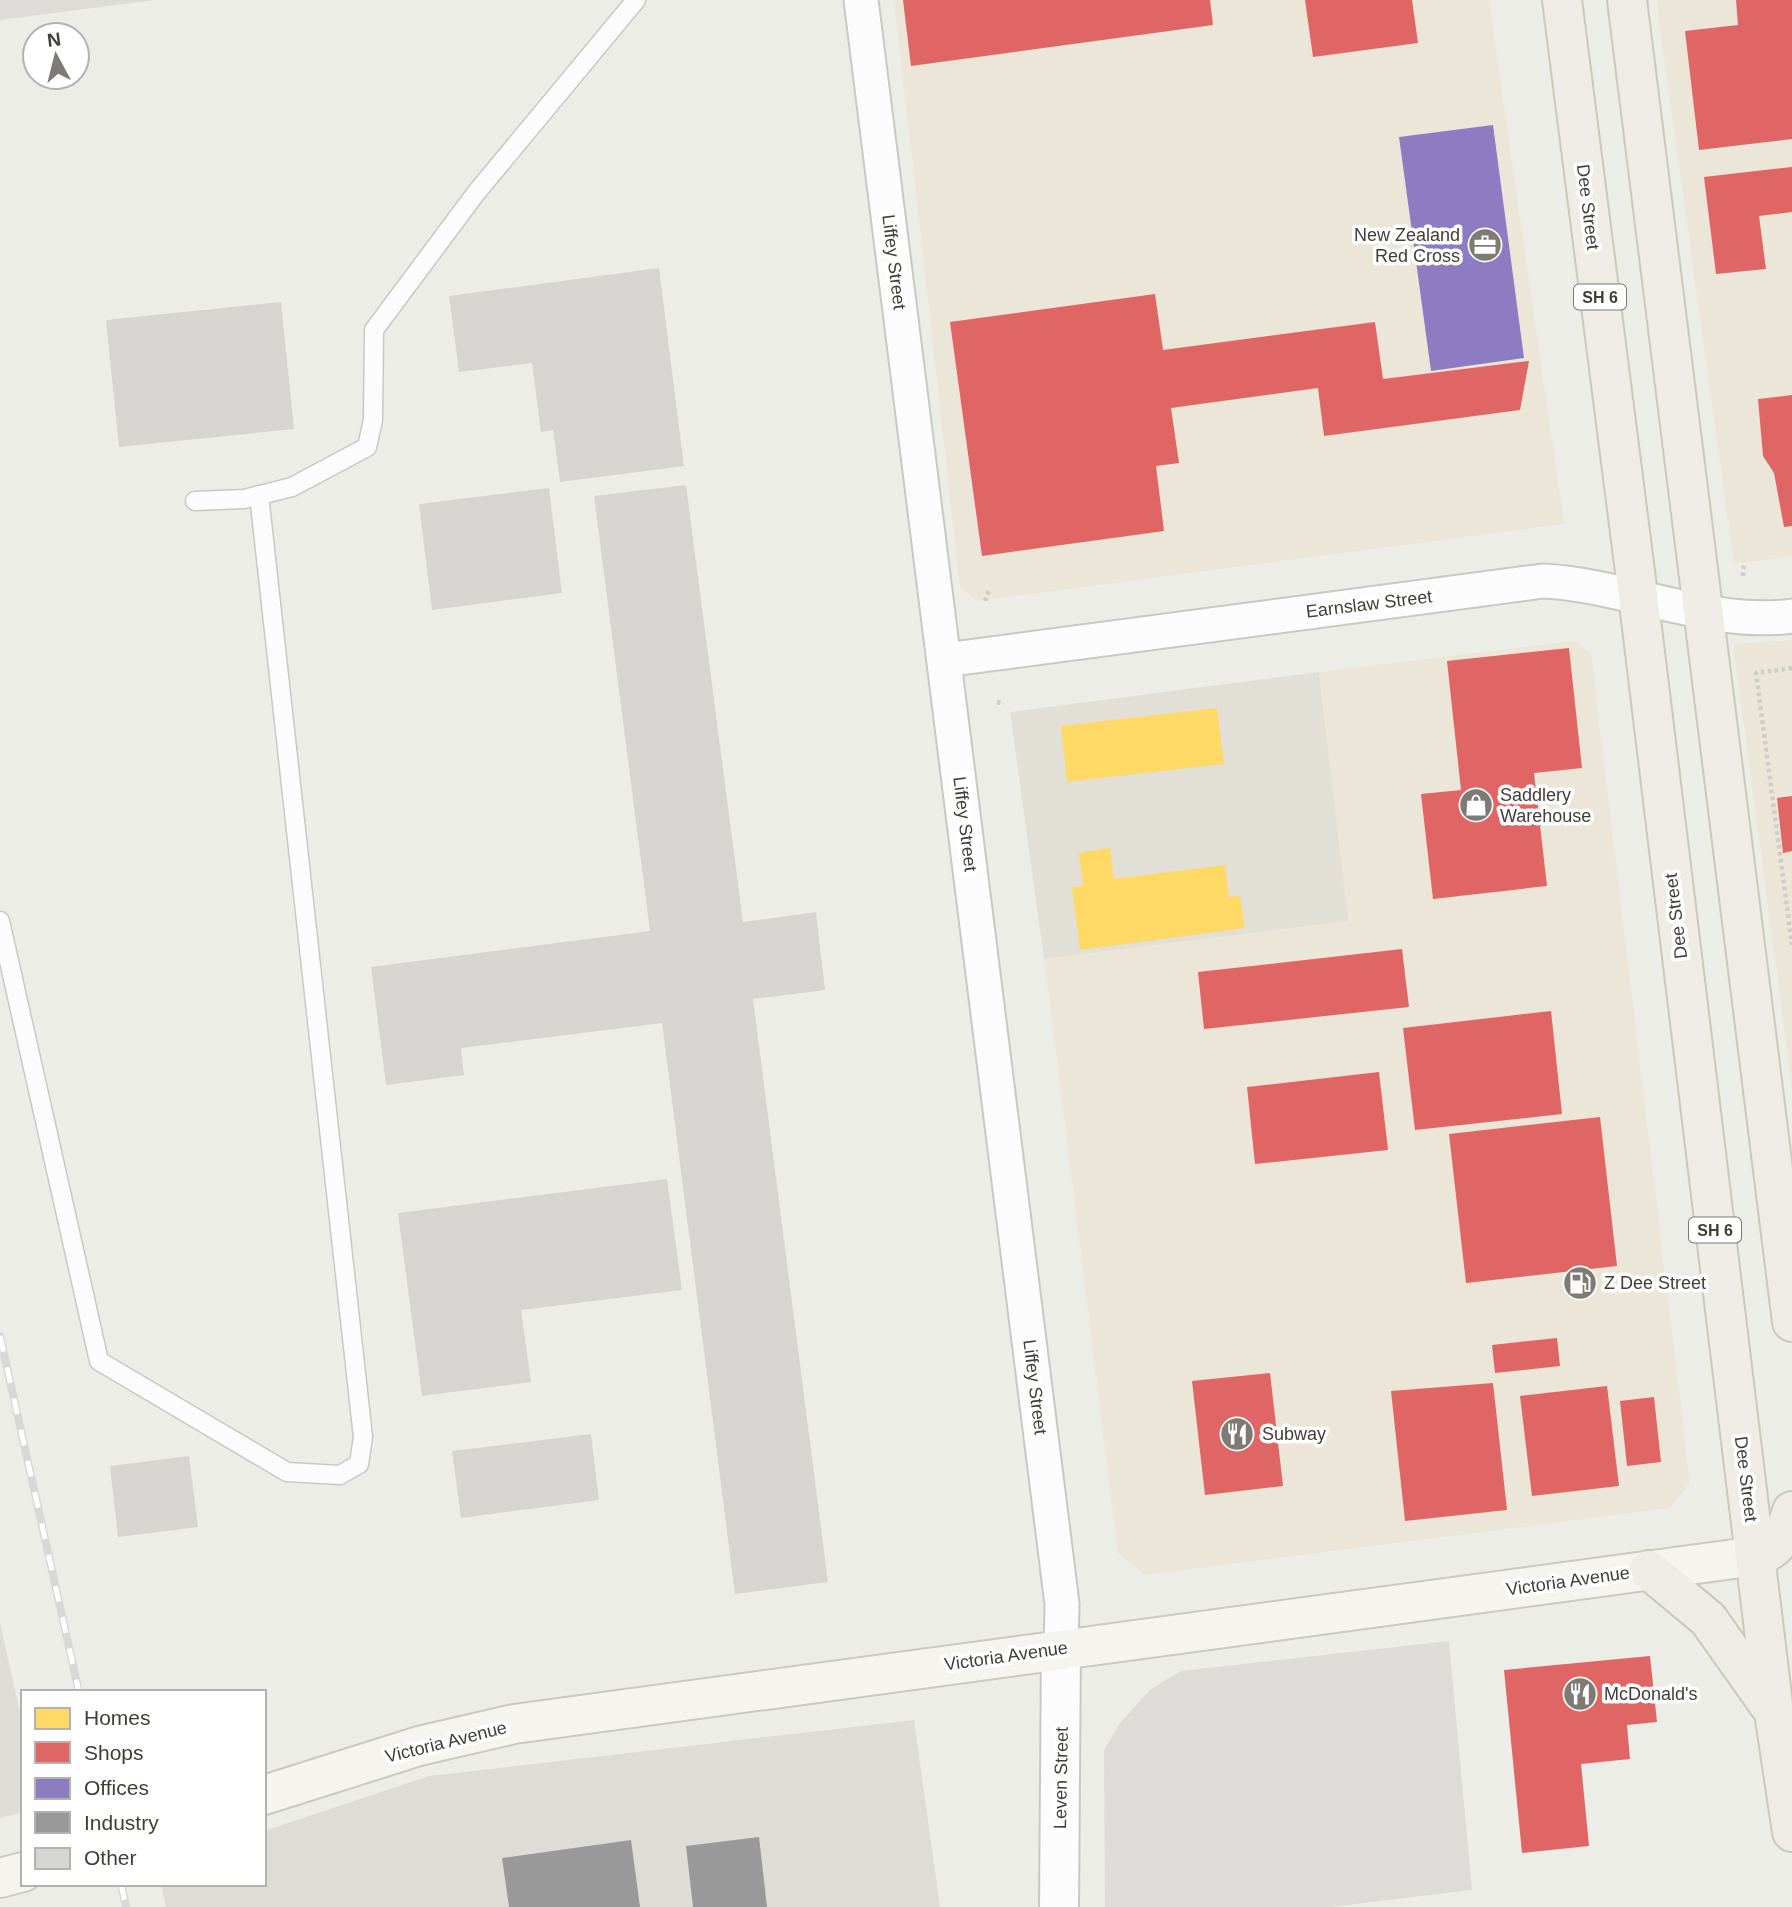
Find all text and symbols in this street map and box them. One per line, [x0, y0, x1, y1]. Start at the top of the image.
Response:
north arrow [21, 21, 91, 91]
text: N [46, 28, 62, 51]
street label: Dee Street [1573, 163, 1603, 251]
street label: Liffey Street [878, 213, 910, 311]
place label: New Zealand Red Cross [1354, 225, 1460, 266]
office icon: New Zealand Red Cross [1466, 226, 1504, 264]
road number: SH 6 [1574, 284, 1626, 310]
street label: Earnslaw Street [1305, 586, 1433, 622]
street label: Liffey Street [949, 775, 981, 873]
place label: Saddlery Warehouse [1500, 785, 1591, 826]
shop icon: Saddlery Warehouse [1457, 786, 1495, 824]
street label: Dee Street [1661, 872, 1691, 960]
road number: SH 6 [1689, 1218, 1741, 1242]
fuel station icon: Z Dee Street [1561, 1264, 1599, 1302]
place label: Z Dee Street [1604, 1273, 1706, 1293]
street label: Liffey Street [1019, 1338, 1051, 1436]
restaurant icon: Subway [1218, 1415, 1256, 1453]
place label: Subway [1262, 1424, 1326, 1444]
street label: Dee Street [1731, 1435, 1761, 1523]
street label: Victoria Avenue [1505, 1562, 1631, 1600]
street label: Victoria Avenue [943, 1637, 1069, 1675]
restaurant icon: McDonald's [1561, 1675, 1599, 1713]
place label: McDonald's [1604, 1684, 1697, 1704]
legend [21, 1690, 266, 1886]
text: Homes [84, 1706, 151, 1729]
street label: Victoria Avenue [383, 1717, 509, 1767]
street label: Leven Street [1050, 1727, 1072, 1829]
text: Shops [84, 1741, 144, 1764]
text: Offices [84, 1776, 149, 1799]
text: Industry [84, 1811, 159, 1834]
text: Other [84, 1846, 137, 1869]

